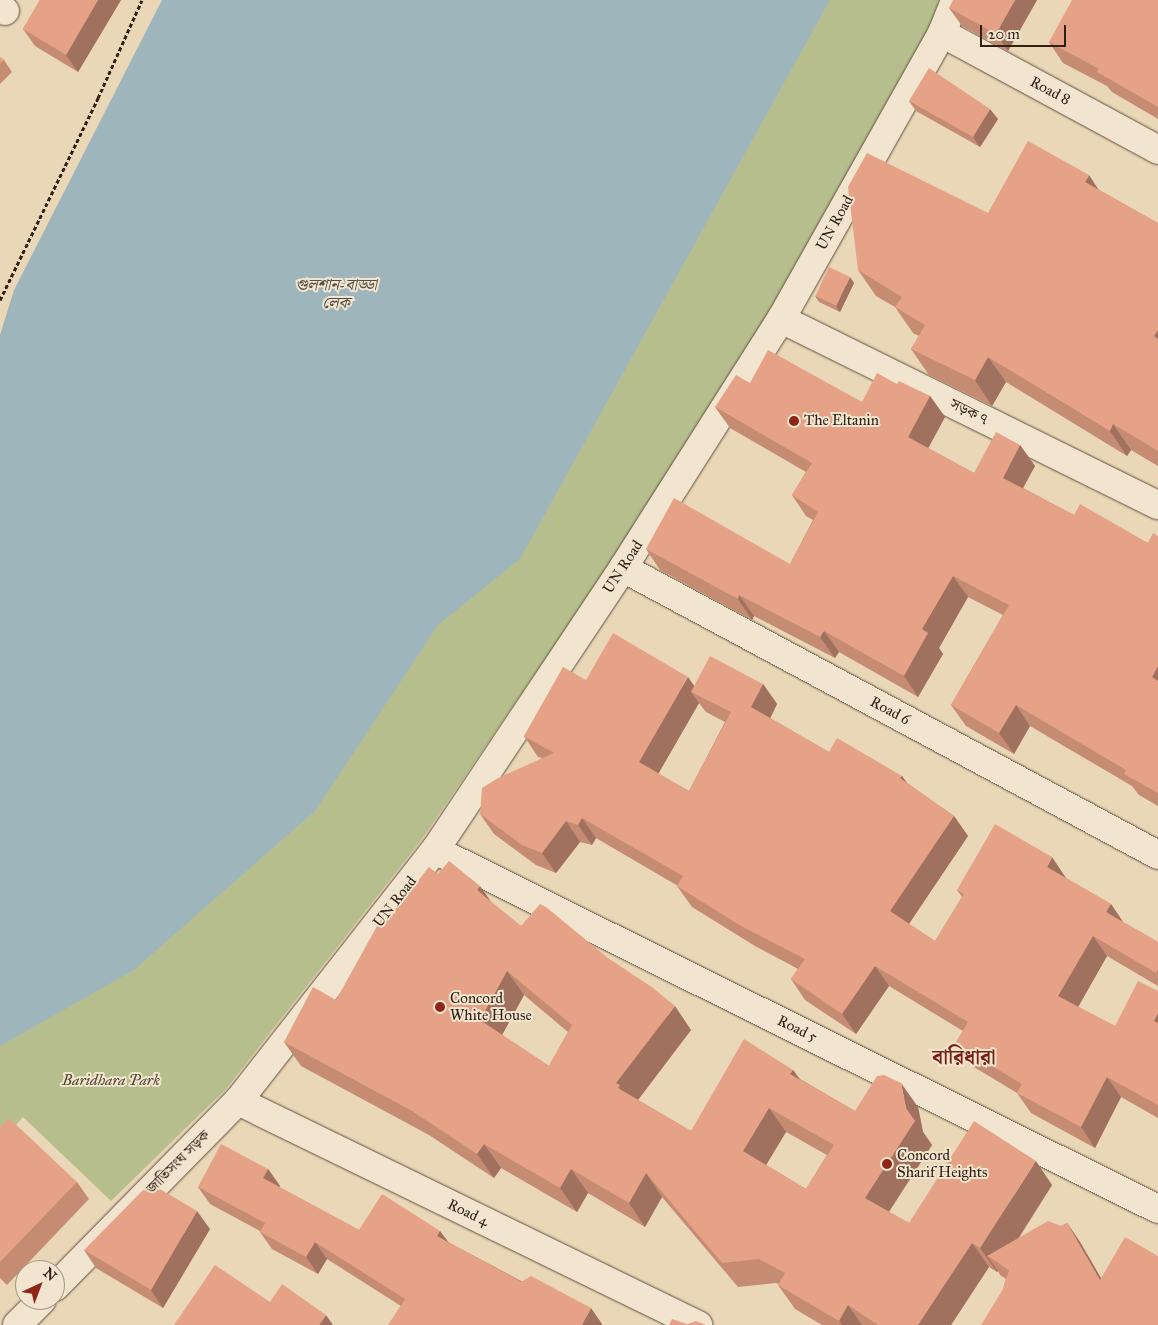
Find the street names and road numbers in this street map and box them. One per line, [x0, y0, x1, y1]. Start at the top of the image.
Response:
street label: Road 8 [1027, 73, 1073, 109]
street label: UN Road [813, 193, 857, 253]
street label: সড়ক ৭ [947, 395, 991, 429]
street label: UN Road [599, 537, 647, 597]
street label: Road 6 [867, 693, 913, 729]
street label: UN Road [370, 873, 420, 931]
street label: Road 5 [774, 1012, 820, 1046]
street label: জাতিসংঘ সড়ক [142, 1126, 214, 1198]
street label: Road 4 [444, 1195, 492, 1231]

